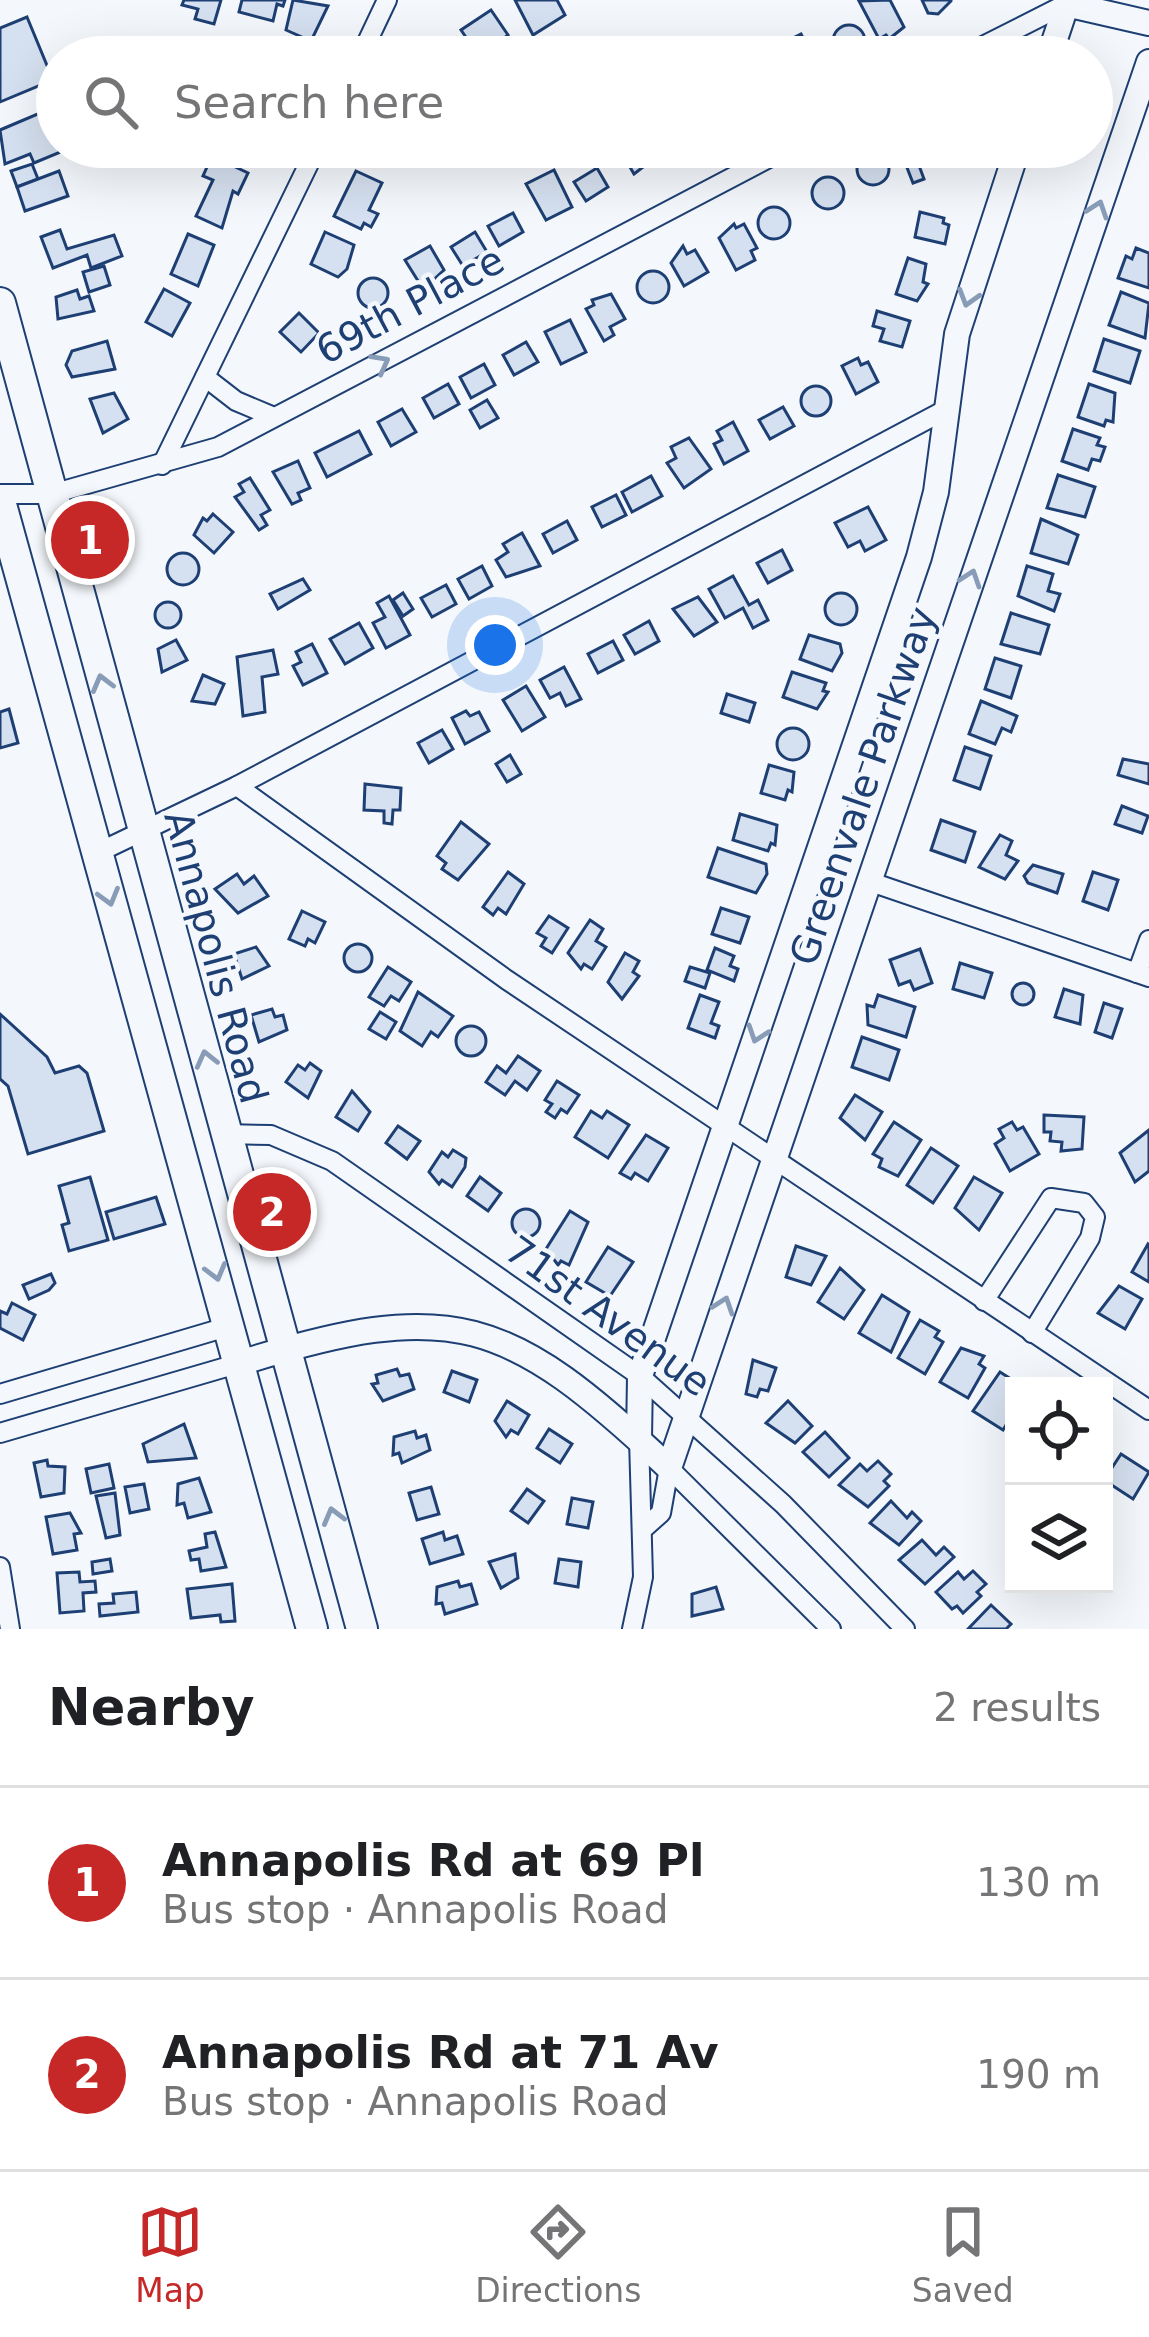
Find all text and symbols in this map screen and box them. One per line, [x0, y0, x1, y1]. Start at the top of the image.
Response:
search box [36, 36, 1113, 168]
icon: search [78, 69, 144, 135]
text: Search here [174, 76, 444, 129]
one-way arrow [1084, 200, 1108, 221]
street label: 69th Place [309, 237, 511, 373]
one-way arrow [957, 287, 982, 308]
one-way arrow [369, 354, 391, 377]
pin: 1 [51, 495, 129, 585]
one-way arrow [957, 569, 981, 590]
street label: Greenvale Parkway [781, 601, 945, 971]
your location [465, 615, 525, 675]
one-way arrow [91, 674, 116, 694]
street label: Annapolis Road [155, 806, 277, 1108]
one-way arrow [95, 886, 120, 907]
one-way arrow [747, 1022, 771, 1043]
one-way arrow [195, 1050, 220, 1070]
pin: 2 [233, 1167, 311, 1257]
street label: 71st Avenue [497, 1227, 719, 1405]
one-way arrow [201, 1261, 226, 1282]
one-way arrow [710, 1296, 734, 1317]
map controls [1005, 1377, 1113, 1593]
button: locate [1005, 1377, 1113, 1485]
button: layers [1005, 1485, 1113, 1593]
one-way arrow [322, 1506, 347, 1526]
text: Nearby [48, 1678, 255, 1737]
text: 2 results [933, 1685, 1101, 1730]
text: Annapolis Rd at 69 Pl [162, 1834, 704, 1887]
text: 1 [73, 1860, 101, 1905]
text: 130 m [976, 1860, 1101, 1905]
text: Bus stop · Annapolis Road [162, 1887, 669, 1932]
text: Annapolis Rd at 71 Av [162, 2026, 719, 2079]
text: 2 [73, 2052, 101, 2097]
text: 190 m [976, 2052, 1101, 2097]
text: Bus stop · Annapolis Road [162, 2079, 669, 2124]
tab: Map [135, 2199, 205, 2310]
tab: Directions [475, 2199, 641, 2310]
tab: Saved [912, 2199, 1014, 2310]

